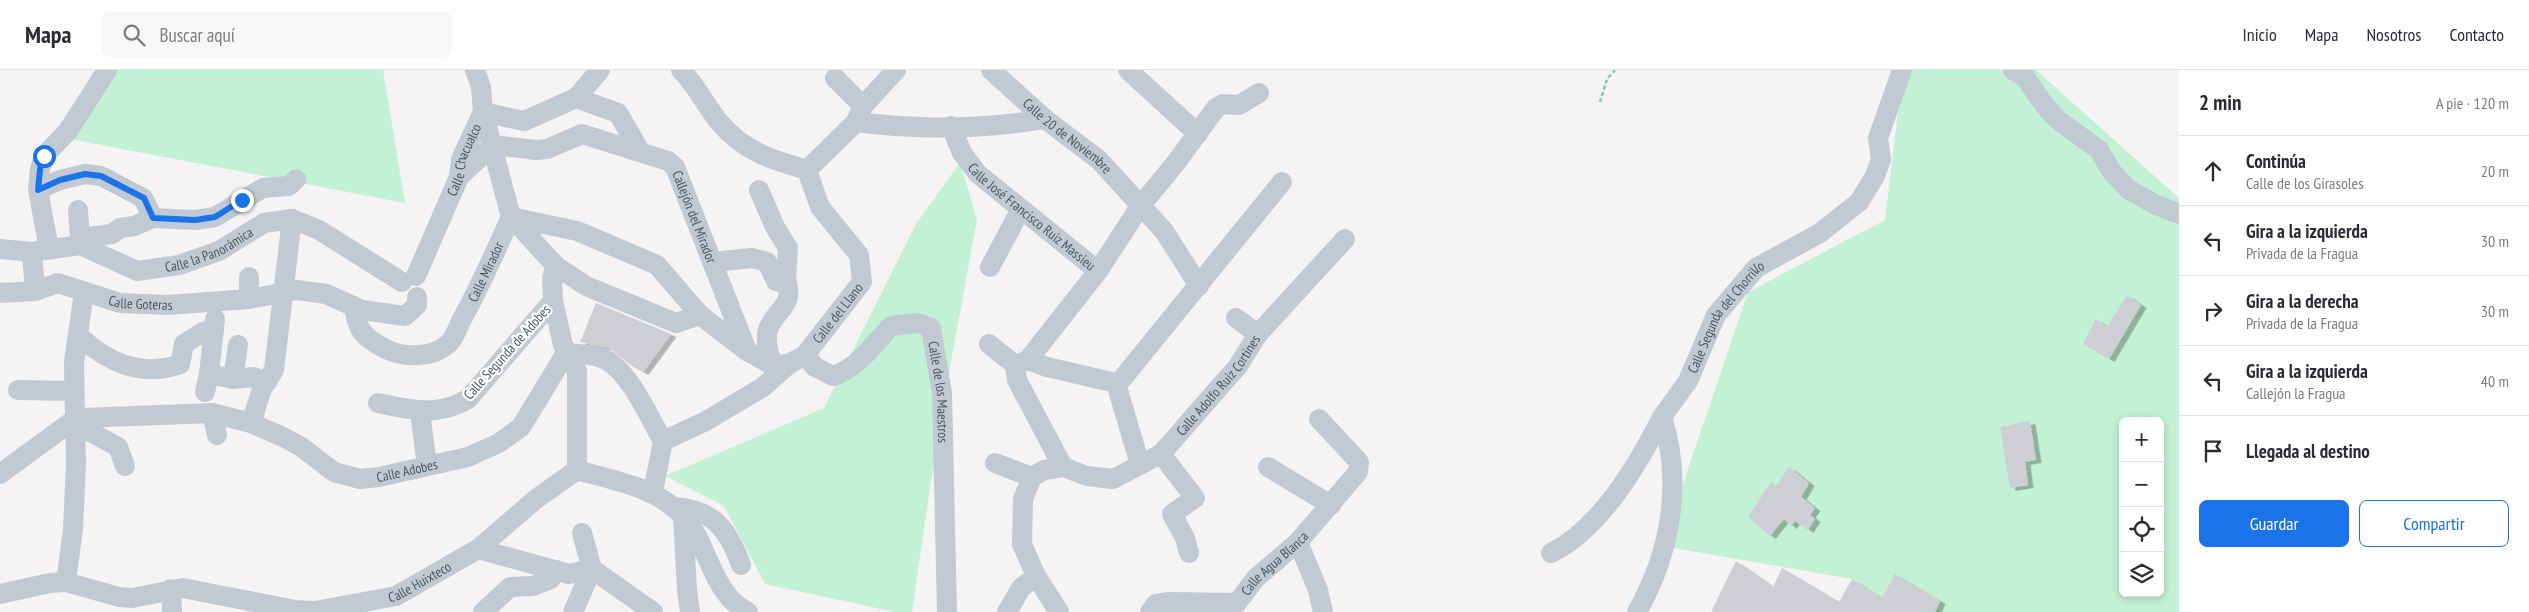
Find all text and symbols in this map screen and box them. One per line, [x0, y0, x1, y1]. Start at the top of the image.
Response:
search box [102, 12, 452, 57]
text: Mapa [25, 19, 72, 50]
icon: search [120, 21, 148, 49]
text: Buscar aquí [160, 23, 235, 47]
text: Inicio [2243, 23, 2277, 46]
text: Mapa [2305, 23, 2338, 46]
text: Nosotros [2366, 23, 2421, 46]
text: Contacto [2449, 23, 2504, 46]
text: 2 min [2199, 89, 2241, 116]
text: A pie · 120 m [2436, 93, 2509, 113]
street label: Calle 20 de Noviembre [1019, 94, 1116, 178]
street label: Calle Chacualco [443, 121, 485, 199]
route start [33, 145, 56, 168]
text: Continúa [2246, 149, 2306, 173]
icon: ahead [2199, 157, 2227, 185]
street label: Calle José Francisco Ruiz Massieu [964, 159, 1099, 274]
text: 20 m [2481, 161, 2509, 181]
street label: Callejón del Mirador [668, 168, 721, 266]
text: Calle de los Girasoles [2246, 173, 2364, 193]
route end [231, 189, 254, 212]
text: Gira a la izquierda [2246, 219, 2368, 243]
street label: Calle la Panorámica [164, 223, 256, 276]
icon: left [2199, 227, 2227, 255]
text: 30 m [2481, 231, 2509, 251]
street label: Calle Mirador [464, 239, 508, 305]
text: Privada de la Fragua [2246, 243, 2358, 263]
street label: Calle Segunda del Chorrillo [1683, 256, 1767, 376]
street label: Calle del Llano [808, 279, 867, 347]
text: Gira a la derecha [2246, 289, 2359, 313]
street label: Calle Goteras [106, 291, 173, 314]
icon: right [2199, 297, 2227, 325]
street label: Calle Segunda de Adobes [460, 301, 554, 403]
text: 30 m [2481, 301, 2509, 321]
text: Privada de la Fragua [2246, 313, 2358, 333]
street label: Calle Adolfo Ruiz Cortines [1172, 331, 1264, 439]
street label: Calle de los Maestros [924, 340, 952, 443]
text: Gira a la izquierda [2246, 359, 2368, 383]
icon: left [2199, 367, 2227, 395]
text: 40 m [2481, 371, 2509, 391]
text: Callejón la Fragua [2246, 383, 2346, 403]
map controls [2119, 417, 2164, 597]
button: + [2119, 417, 2164, 462]
icon: arrive [2199, 437, 2227, 465]
text: Llegada al destino [2246, 439, 2370, 463]
street label: Calle Adobes [375, 455, 439, 486]
button: − [2119, 462, 2164, 507]
button: Guardar [2199, 500, 2349, 547]
button: Compartir [2359, 500, 2509, 547]
button: locate [2119, 507, 2164, 552]
street label: Calle Agua Blanca [1237, 528, 1312, 599]
button: layers [2119, 552, 2164, 597]
street label: Calle Huixteco [387, 557, 454, 606]

